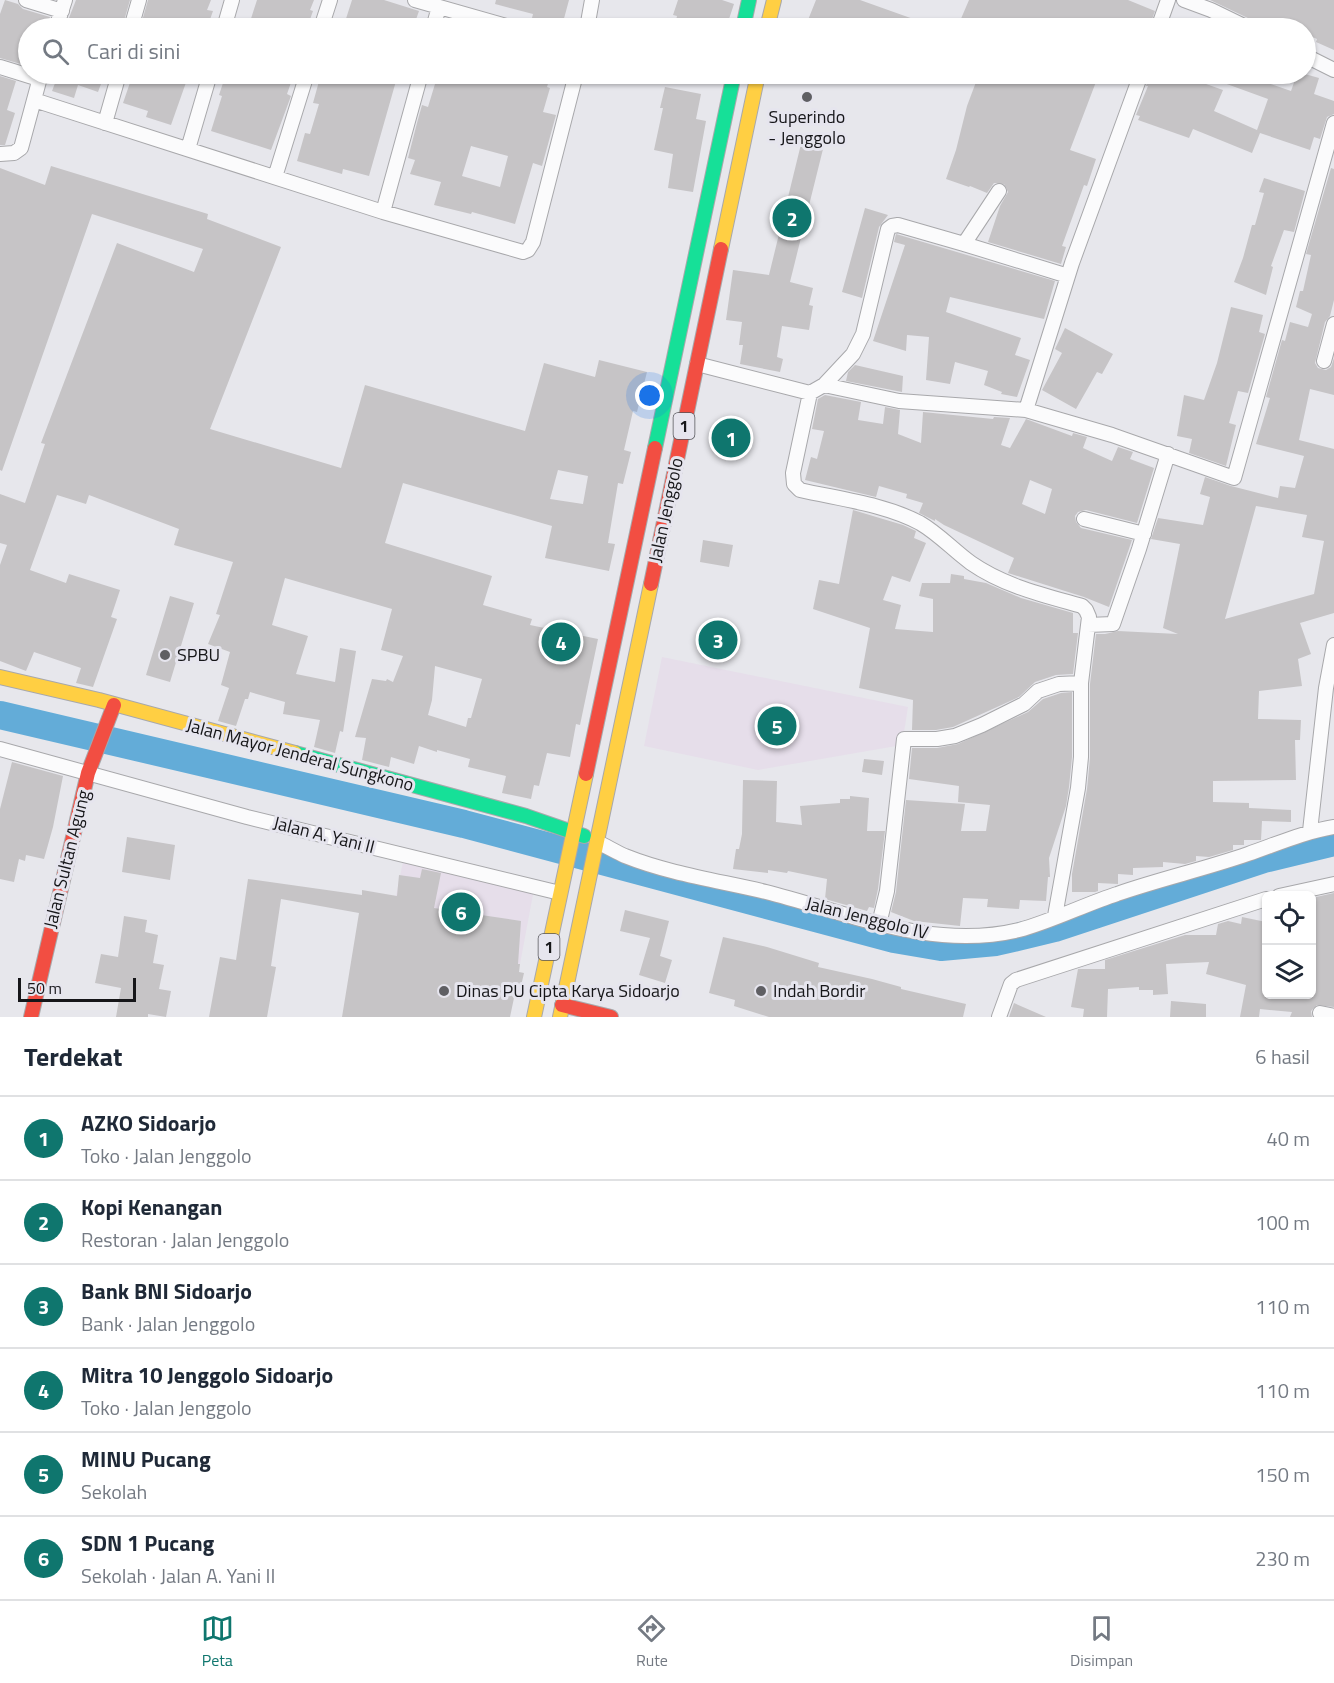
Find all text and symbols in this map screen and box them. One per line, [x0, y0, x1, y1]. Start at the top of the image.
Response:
search box [18, 18, 1316, 84]
text: Cari di sini [87, 34, 180, 68]
icon: search [39, 35, 72, 68]
marker: Superindo - Jenggolo [800, 90, 814, 104]
place label: Superindo - Jenggolo [768, 103, 846, 151]
pin: 2 [772, 196, 812, 240]
your location [635, 381, 664, 410]
road number: 1 [674, 413, 694, 439]
pin: 1 [712, 416, 750, 460]
street label: Jalan Jenggolo [641, 455, 690, 565]
pin: 3 [698, 618, 738, 662]
pin: 4 [542, 620, 580, 664]
place label: SPBU [177, 641, 220, 668]
marker: SPBU [158, 648, 172, 662]
pin: 5 [758, 704, 796, 748]
street label: Jalan Mayor Jenderal Sungkono [183, 711, 417, 798]
street label: Jalan Sultan Agung [36, 787, 97, 931]
street label: Jalan A. Yani II [271, 809, 378, 860]
street label: Jalan Jenggolo IV [803, 889, 932, 946]
pin: 6 [442, 890, 480, 934]
map controls [1262, 891, 1316, 999]
button: locate [1262, 891, 1316, 945]
road number: 1 [538, 934, 560, 960]
button: layers [1262, 945, 1316, 999]
scale bar [18, 975, 136, 1002]
text: 50 m [27, 976, 62, 1000]
place label: Dinas PU Cipta Karya Sidoarjo [456, 977, 680, 1004]
place label: Indah Bordir [773, 977, 866, 1004]
marker: Dinas PU Cipta Karya Sidoarjo [437, 984, 451, 998]
marker: Indah Bordir [754, 984, 768, 998]
text: Terdekat [24, 1037, 123, 1076]
text: 6 hasil [1255, 1041, 1310, 1072]
text: AZKO Sidoarjo [81, 1106, 216, 1140]
text: 1 [38, 1123, 49, 1154]
text: 40 m [1266, 1123, 1310, 1154]
text: Toko · Jalan Jenggolo [81, 1140, 252, 1171]
text: Kopi Kenangan [81, 1190, 222, 1224]
text: 2 [38, 1207, 49, 1238]
text: 100 m [1255, 1207, 1310, 1238]
text: Restoran · Jalan Jenggolo [81, 1224, 289, 1255]
text: Bank BNI Sidoarjo [81, 1274, 252, 1308]
text: 3 [38, 1291, 49, 1322]
text: 110 m [1255, 1291, 1310, 1322]
text: Bank · Jalan Jenggolo [81, 1308, 255, 1339]
text: Mitra 10 Jenggolo Sidoarjo [81, 1358, 333, 1392]
text: 4 [38, 1375, 49, 1406]
text: 110 m [1255, 1375, 1310, 1406]
text: Toko · Jalan Jenggolo [81, 1392, 252, 1423]
text: MINU Pucang [81, 1442, 211, 1476]
text: 5 [38, 1459, 49, 1490]
text: 150 m [1255, 1459, 1310, 1490]
text: Sekolah [81, 1476, 147, 1507]
text: SDN 1 Pucang [81, 1526, 214, 1560]
text: 6 [38, 1543, 49, 1574]
text: 230 m [1255, 1543, 1310, 1574]
text: Sekolah · Jalan A. Yani II [81, 1560, 275, 1591]
tab: Peta [201, 1612, 234, 1672]
tab: Rute [635, 1612, 668, 1672]
tab: Disimpan [1070, 1612, 1133, 1672]

